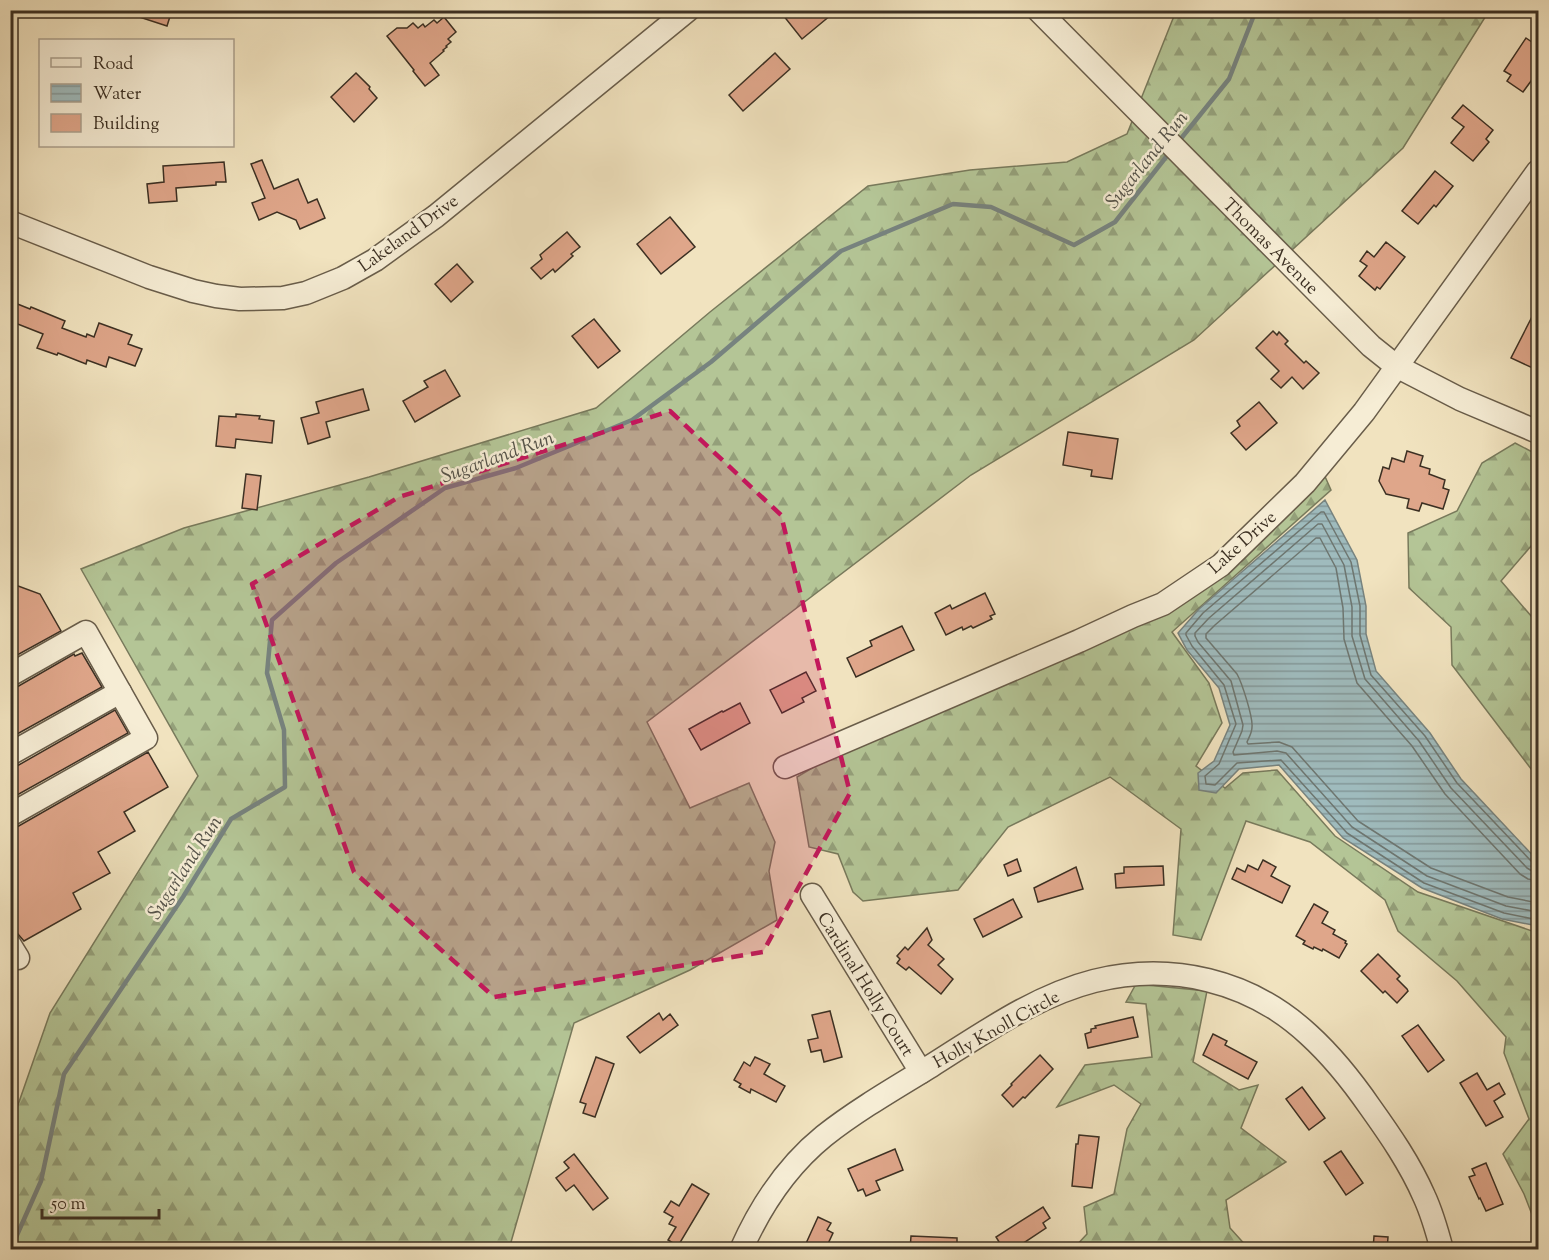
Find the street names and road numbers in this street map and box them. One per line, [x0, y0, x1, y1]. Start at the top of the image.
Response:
street label: Lakeland Drive [354, 189, 465, 280]
street label: Thomas Avenue [1215, 193, 1324, 302]
street label: Lake Drive [1203, 506, 1283, 581]
street label: Cardinal Holly Court [809, 908, 919, 1062]
street label: Holly Knoll Circle [929, 985, 1065, 1076]

